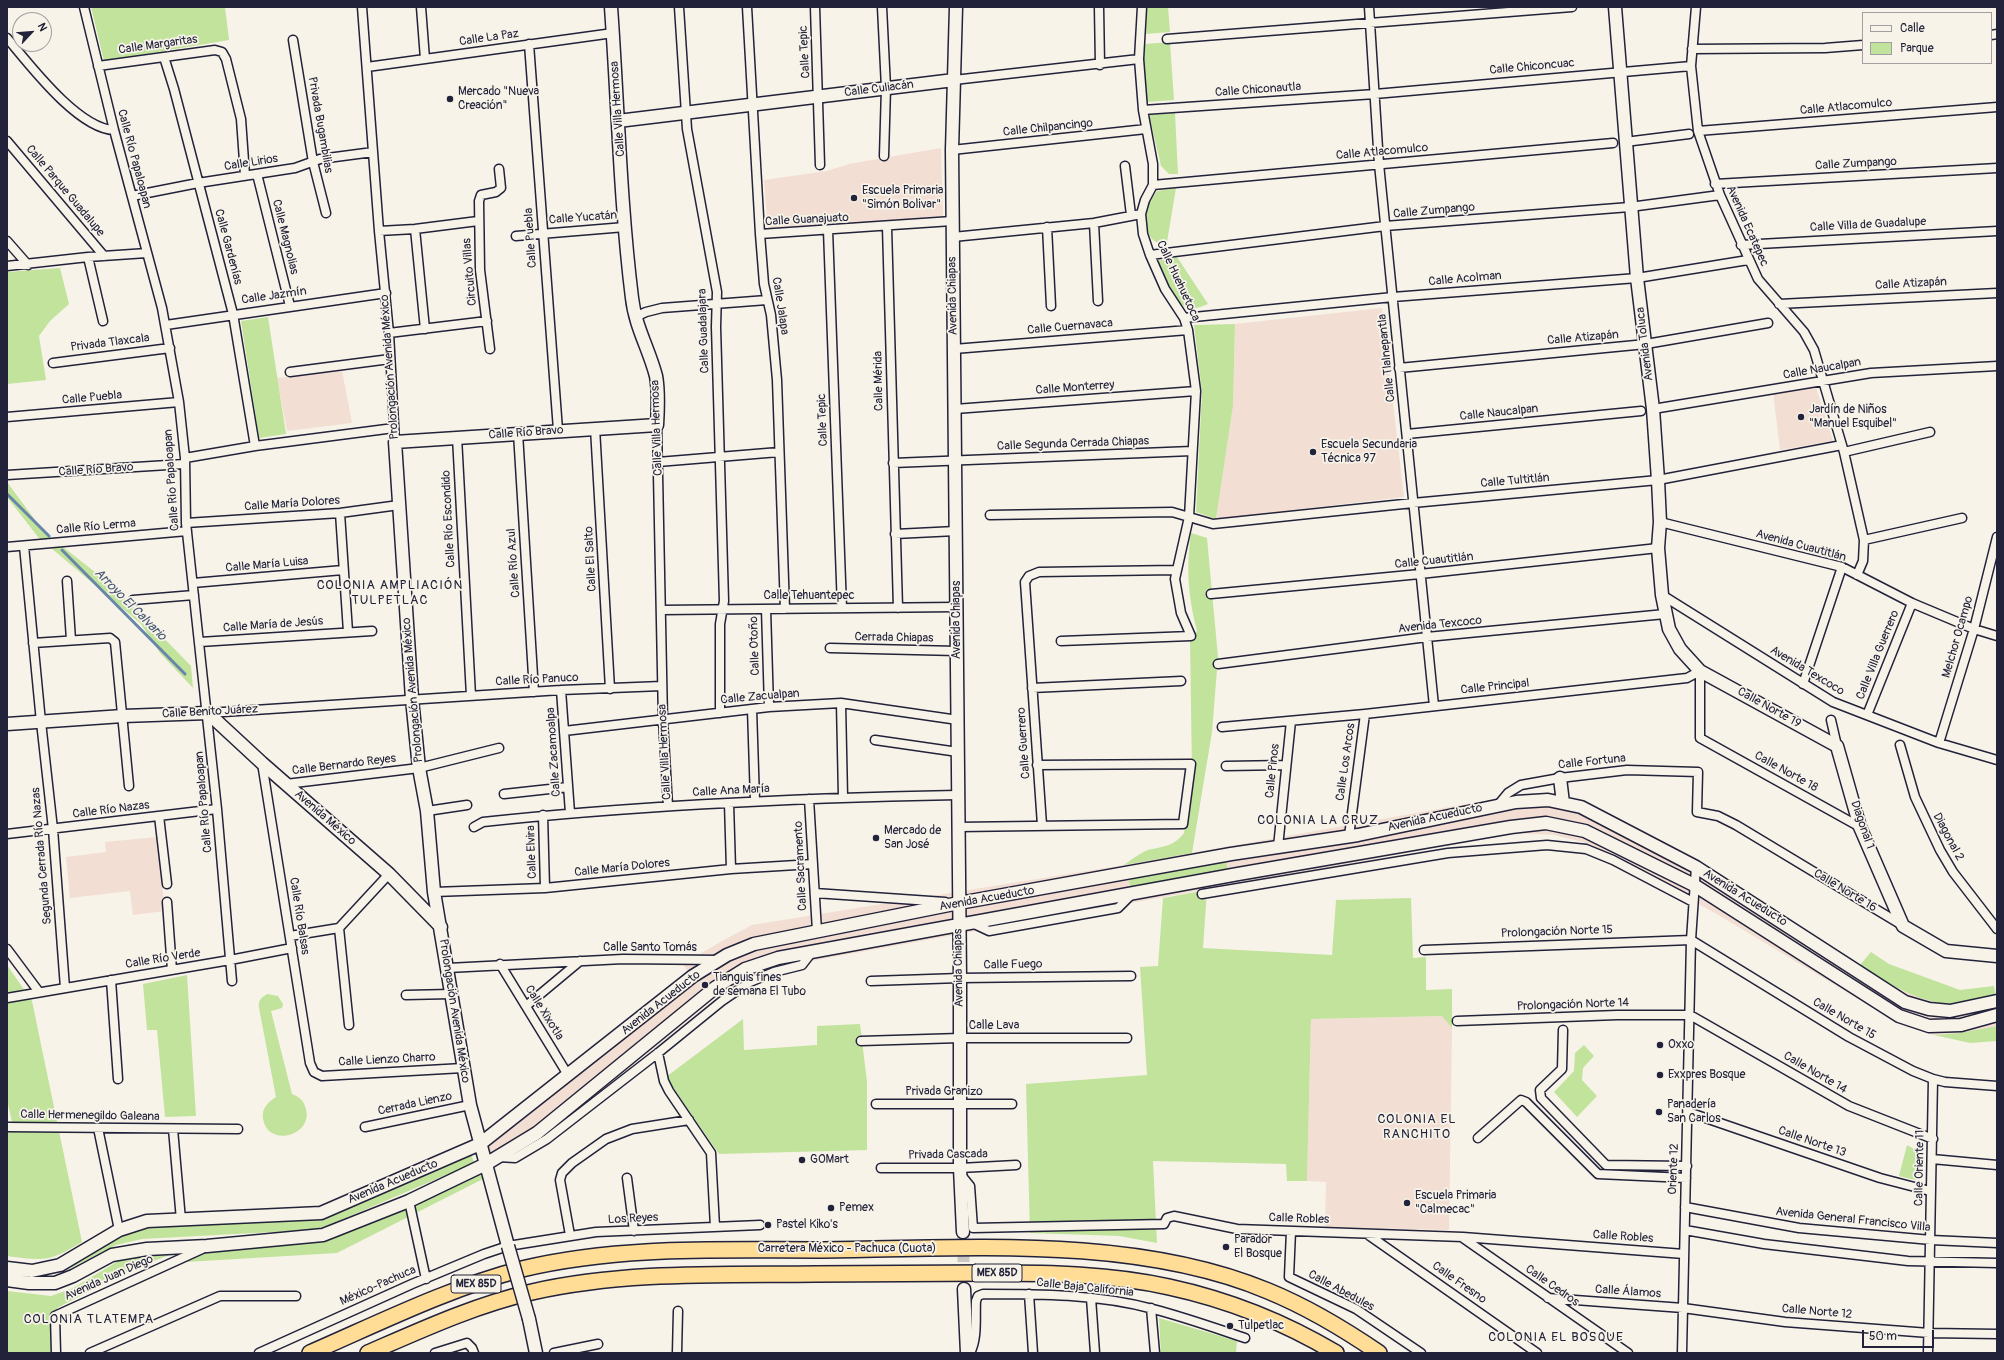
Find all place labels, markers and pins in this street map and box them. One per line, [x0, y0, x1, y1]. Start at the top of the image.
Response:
place label: Mercado "Nueva Creación" [458, 85, 539, 113]
marker: Mercado "Nueva Creación" [445, 94, 455, 104]
place label: Escuela Primaria "Simón Bolivar" [862, 184, 943, 212]
marker: Escuela Primaria "Simón Bolivar" [849, 193, 859, 203]
place label: Jardín de Niños "Manuel Esquibel" [1809, 403, 1897, 431]
marker: Jardín de Niños "Manuel Esquibel" [1796, 412, 1806, 422]
place label: Escuela Secundaria Técnica 97 [1321, 438, 1417, 466]
marker: Escuela Secundaria Técnica 97 [1308, 447, 1318, 457]
place label: Mercado de San José [884, 824, 941, 852]
marker: Mercado de San José [871, 833, 881, 843]
place label: Tianguis fines de semana El Tubo [713, 971, 806, 999]
marker: Tianguis fines de semana El Tubo [700, 980, 710, 990]
place label: Oxxo [1668, 1038, 1694, 1052]
marker: Oxxo [1655, 1040, 1665, 1050]
place label: Exxpres Bosque [1668, 1068, 1745, 1082]
marker: Exxpres Bosque [1655, 1070, 1665, 1080]
place label: Panadería San Carlos [1667, 1098, 1721, 1126]
marker: Panadería San Carlos [1654, 1107, 1664, 1117]
place label: GOMart [810, 1153, 849, 1167]
marker: GOMart [797, 1155, 807, 1165]
place label: Escuela Primaria "Calmecac" [1415, 1189, 1496, 1217]
marker: Escuela Primaria "Calmecac" [1402, 1198, 1412, 1208]
place label: Pemex [839, 1201, 874, 1215]
marker: Pemex [826, 1203, 836, 1213]
place label: Pastel Kiko's [776, 1218, 838, 1232]
marker: Pastel Kiko's [763, 1220, 773, 1230]
place label: Parador El Bosque [1234, 1233, 1282, 1261]
marker: Parador El Bosque [1221, 1242, 1231, 1252]
place label: Tulpetlac [1238, 1319, 1284, 1333]
marker: Tulpetlac [1225, 1321, 1235, 1331]

